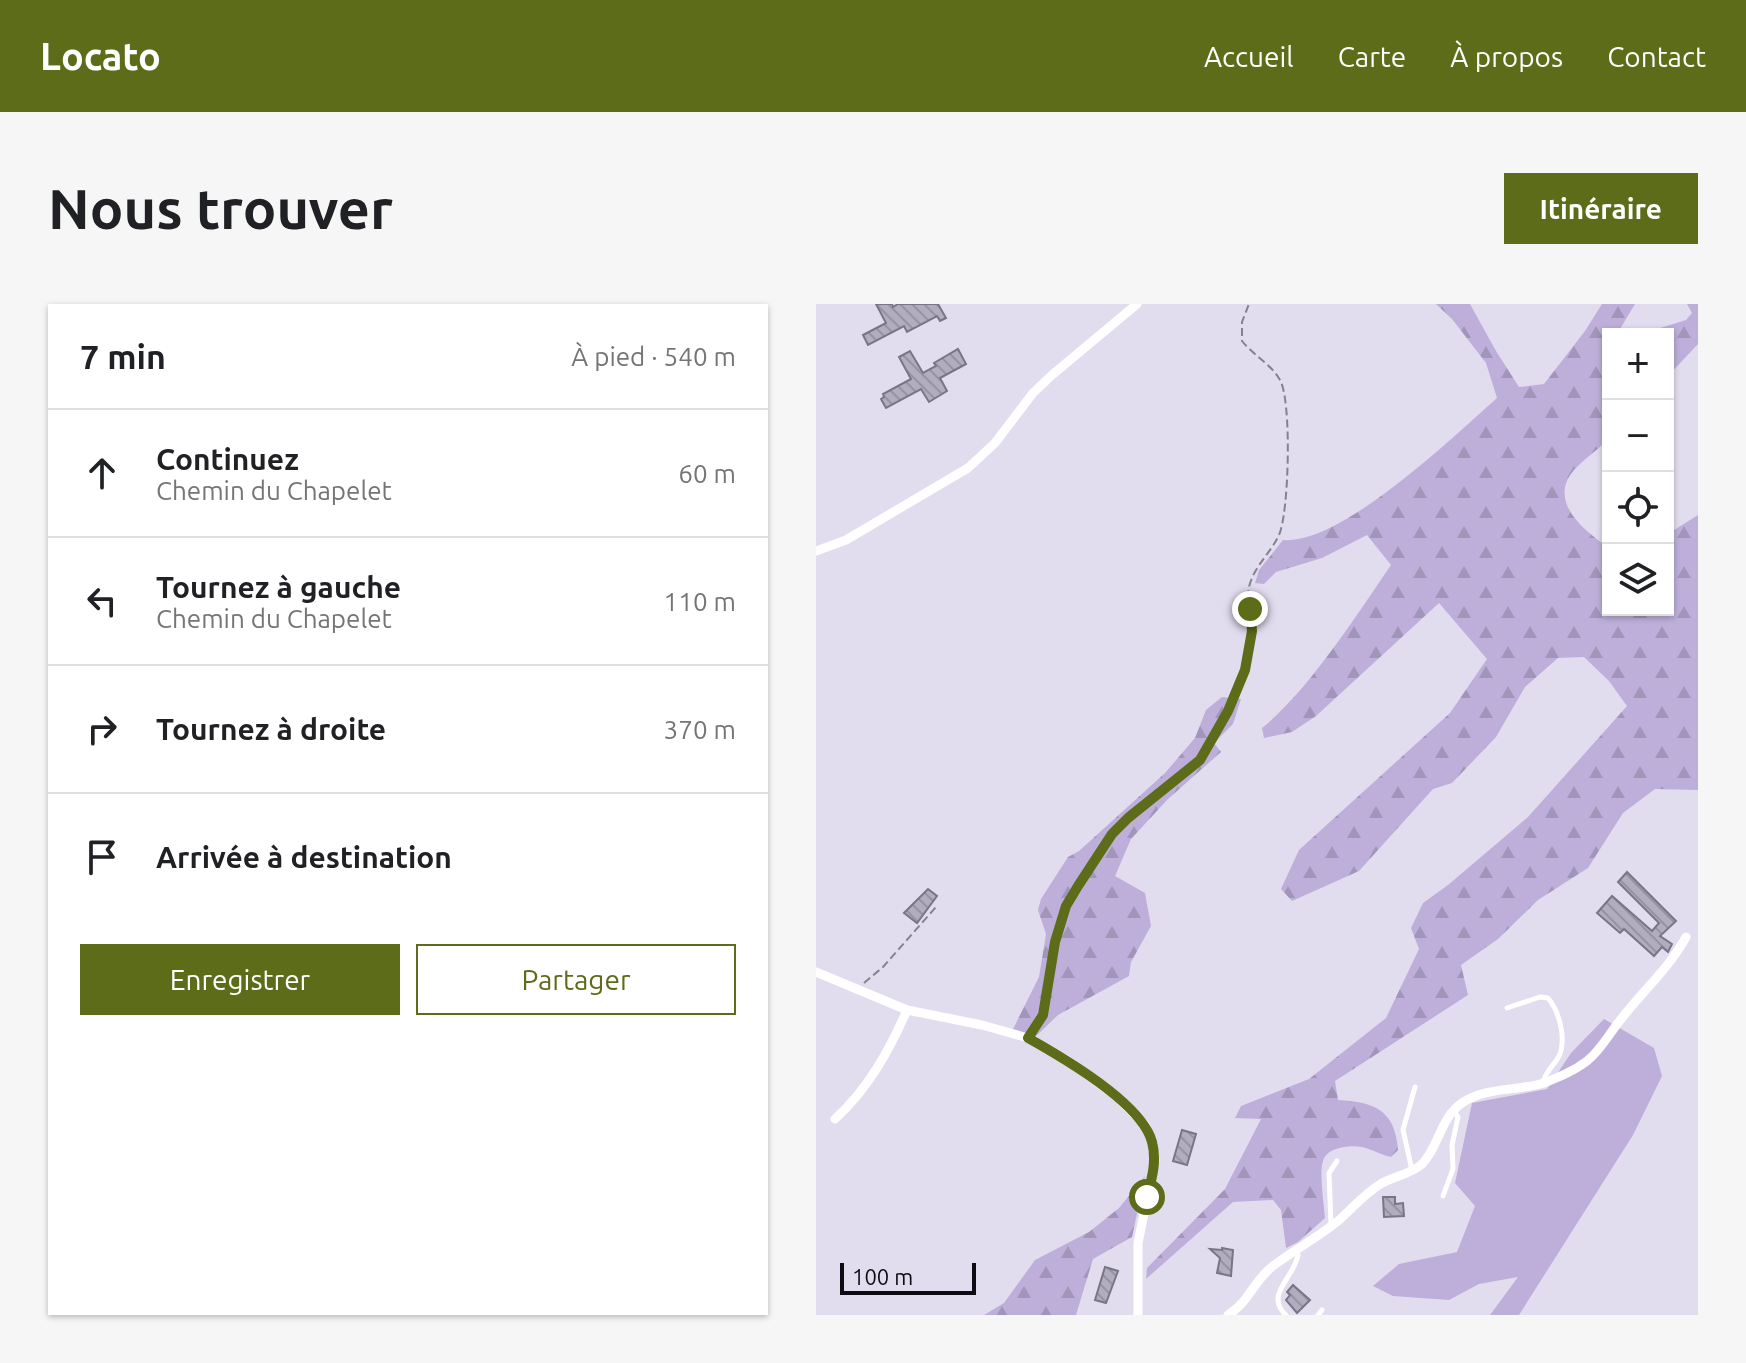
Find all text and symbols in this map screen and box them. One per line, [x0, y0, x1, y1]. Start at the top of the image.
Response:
text: Locato [40, 35, 161, 77]
text: Accueil [1204, 41, 1294, 72]
text: Carte [1338, 41, 1406, 72]
text: À propos [1450, 41, 1563, 72]
text: Contact [1607, 41, 1706, 72]
button: Itinéraire [1504, 173, 1698, 244]
text: Nous trouver [48, 177, 393, 240]
map controls [1602, 328, 1674, 616]
button: + [1602, 328, 1674, 400]
text: 7 min [80, 337, 166, 375]
text: À pied · 540 m [571, 342, 736, 371]
button: − [1602, 400, 1674, 472]
text: Continuez [156, 442, 299, 476]
icon: ahead [80, 451, 124, 495]
text: 60 m [678, 459, 736, 488]
button: locate [1602, 472, 1674, 544]
text: Chemin du Chapelet [156, 476, 392, 505]
button: layers [1602, 544, 1674, 616]
text: Tournez à gauche [156, 570, 401, 604]
icon: left [80, 579, 124, 623]
text: 110 m [664, 587, 736, 616]
route end [1232, 591, 1268, 627]
text: Chemin du Chapelet [156, 604, 392, 633]
icon: right [80, 707, 124, 751]
text: Tournez à droite [156, 712, 386, 746]
text: 370 m [664, 715, 736, 744]
icon: arrive [80, 835, 124, 879]
text: Arrivée à destination [156, 840, 452, 874]
button: Enregistrer [80, 944, 400, 1015]
button: Partager [416, 944, 736, 1015]
route start [1129, 1179, 1165, 1215]
scale bar [840, 1259, 976, 1295]
text: 100 m [852, 1264, 913, 1289]

